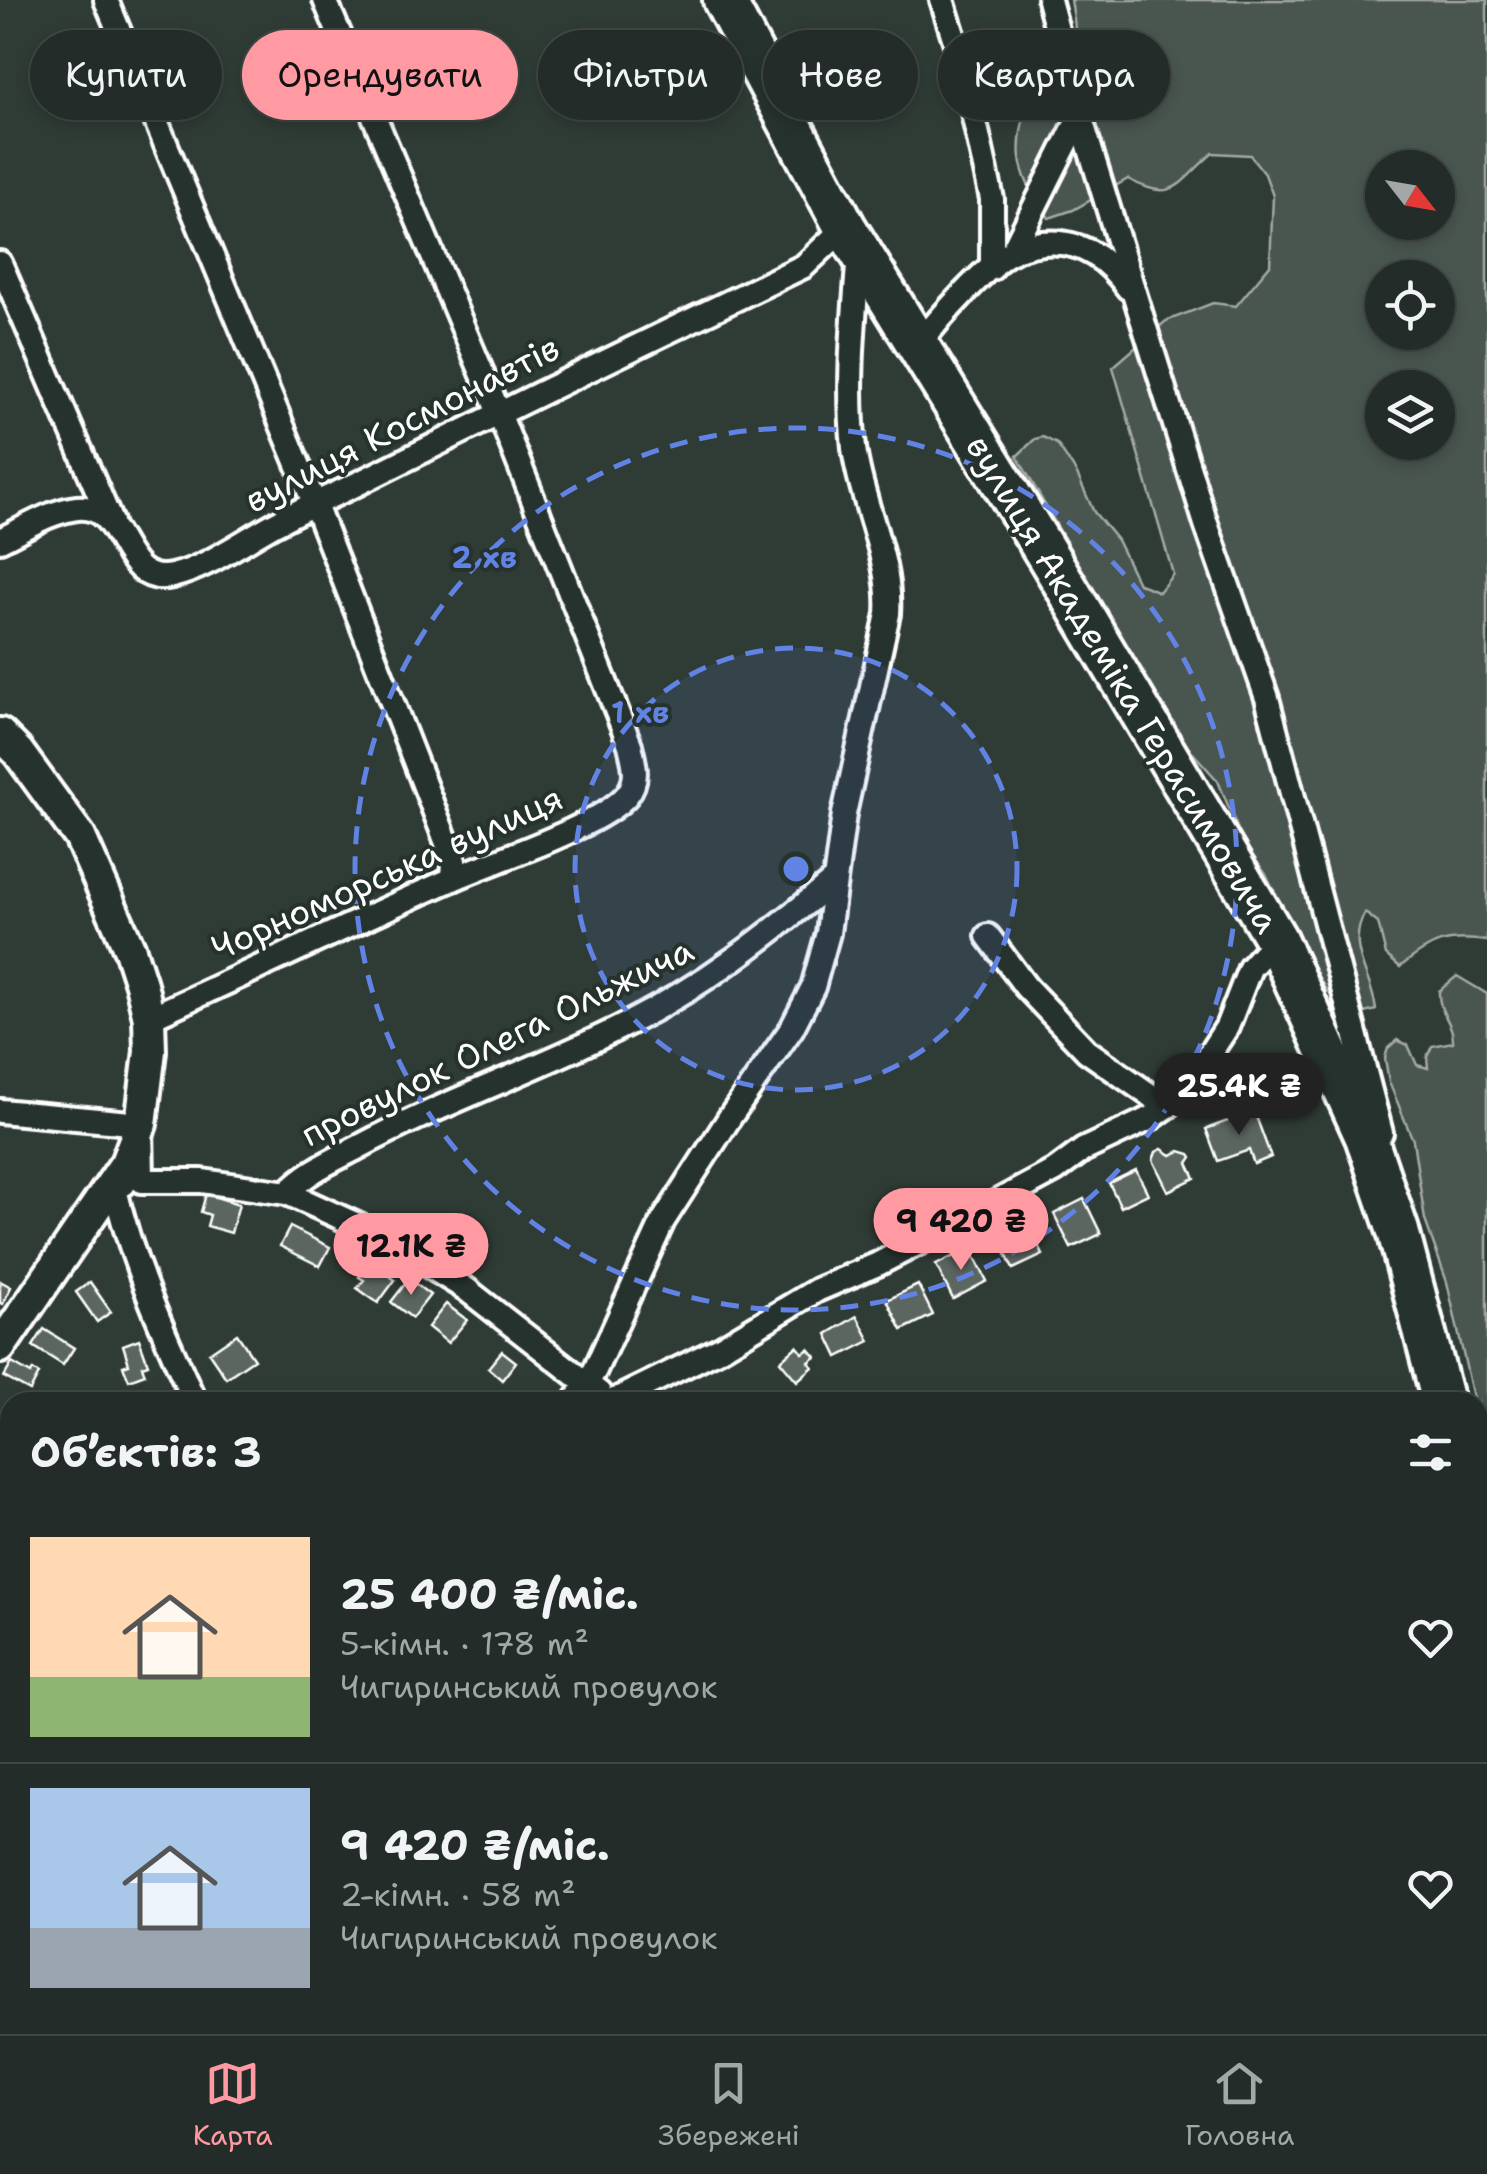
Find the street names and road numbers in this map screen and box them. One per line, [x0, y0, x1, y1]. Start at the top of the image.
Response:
street label: вулиця Космонавтів [236, 324, 567, 523]
street label: вулиця Академіка Герасимовича [956, 426, 1291, 942]
street label: Чорноморська вулиця [204, 774, 570, 971]
street label: провулок Олега Ольжича [293, 926, 701, 1157]

